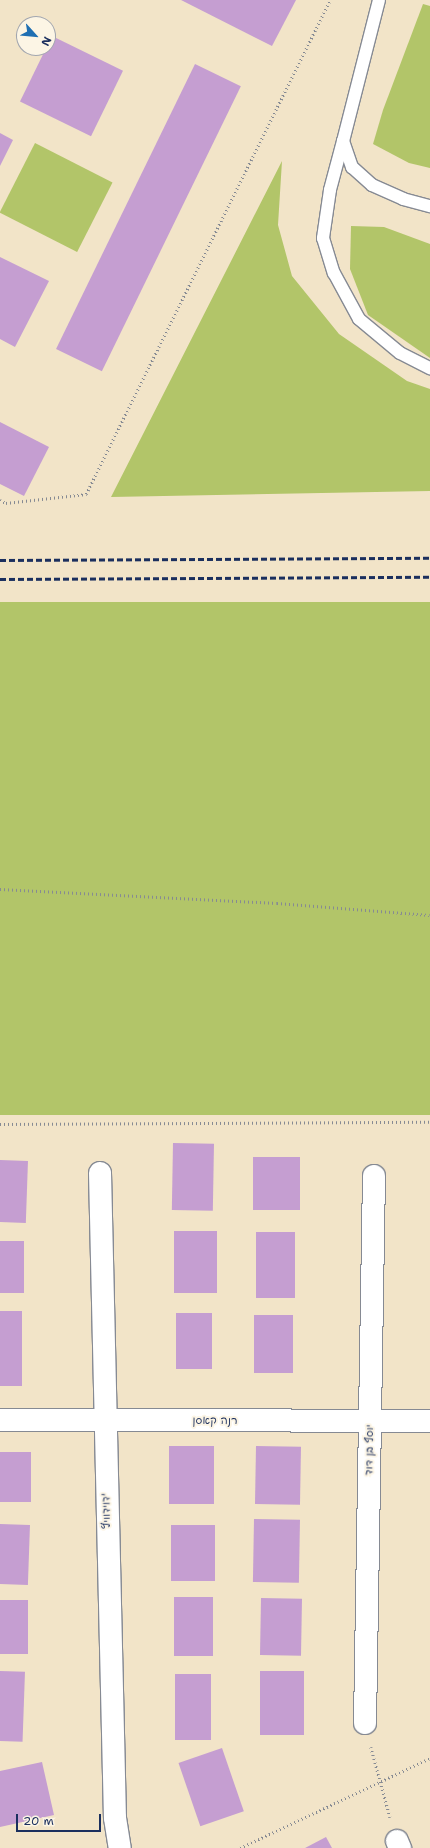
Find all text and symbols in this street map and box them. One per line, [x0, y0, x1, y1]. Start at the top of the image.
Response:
north arrow [16, 16, 56, 56]
text: N [38, 34, 55, 49]
street label: רנה קאסן [192, 1414, 238, 1428]
street label: יוסף בן דוד [363, 1424, 377, 1476]
street label: דוידוויץ' [100, 1493, 114, 1529]
scale bar [18, 1806, 103, 1832]
text: 20 m [23, 1813, 54, 1829]

